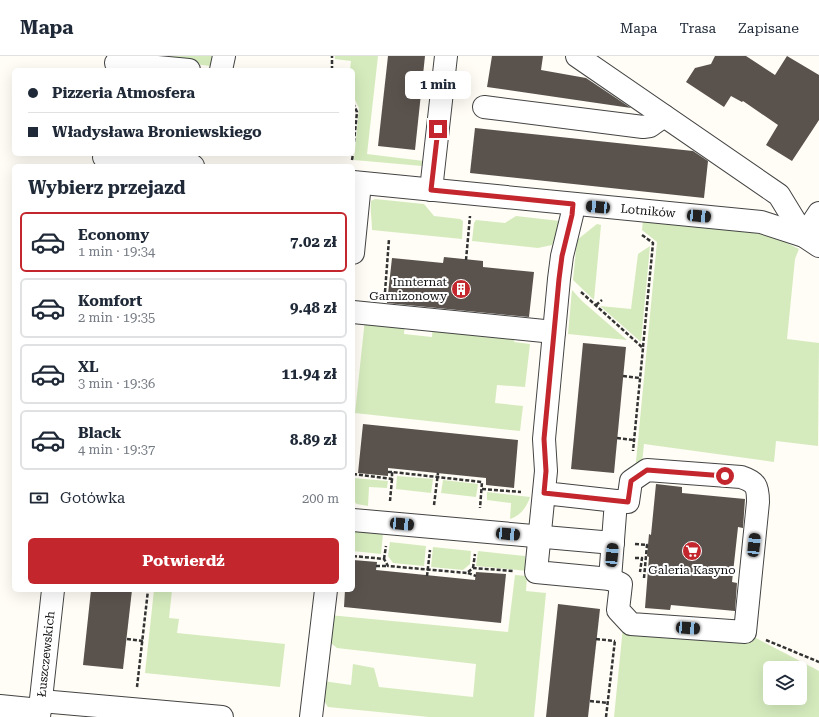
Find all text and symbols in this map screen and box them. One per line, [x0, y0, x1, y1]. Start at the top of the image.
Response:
text: Mapa [20, 16, 73, 39]
text: Mapa [620, 20, 657, 36]
text: Trasa [679, 20, 716, 36]
text: Zapisane [738, 20, 799, 36]
callout: 1 min [405, 71, 471, 99]
text: 1 min [420, 77, 456, 92]
text: Pizzeria Atmosfera [52, 84, 195, 102]
route end [429, 120, 447, 138]
text: Władysława Broniewskiego [52, 123, 262, 141]
text: Wybierz przejazd [28, 177, 185, 198]
car [586, 200, 610, 214]
street label: Lotników [620, 202, 676, 220]
car [687, 209, 711, 223]
icon: car [30, 224, 66, 260]
text: Economy [78, 226, 149, 244]
text: 7.02 zł [290, 233, 337, 251]
text: 1 min · 19:34 [78, 244, 155, 259]
place label: Innternat Garnizonowy [369, 275, 448, 303]
building icon: Innternat Garnizonowy [450, 278, 472, 300]
icon: car [30, 290, 66, 326]
text: Komfort [78, 292, 142, 310]
text: 9.48 zł [290, 299, 337, 317]
text: 2 min · 19:35 [78, 310, 155, 325]
icon: car [30, 356, 66, 392]
text: XL [78, 358, 99, 376]
text: 11.94 zł [282, 365, 337, 383]
text: 3 min · 19:36 [78, 376, 155, 391]
icon: car [30, 422, 66, 458]
text: Black [78, 424, 121, 442]
text: 8.89 zł [290, 431, 337, 449]
text: 4 min · 19:37 [78, 442, 155, 457]
route start [716, 467, 734, 485]
icon: cash [28, 487, 50, 509]
text: Gotówka [60, 489, 125, 507]
text: 200 m [302, 491, 339, 506]
car [390, 517, 414, 531]
car [496, 527, 520, 541]
car [747, 532, 761, 558]
button: Potwierdź [28, 538, 339, 584]
supermarket icon: Galeria Kasyno [681, 540, 703, 562]
car [605, 543, 619, 567]
place label: Galeria Kasyno [648, 563, 736, 577]
street label: Łuszczewskich [35, 610, 58, 698]
car [676, 621, 700, 635]
map controls [763, 661, 807, 705]
button: layers [763, 661, 807, 705]

